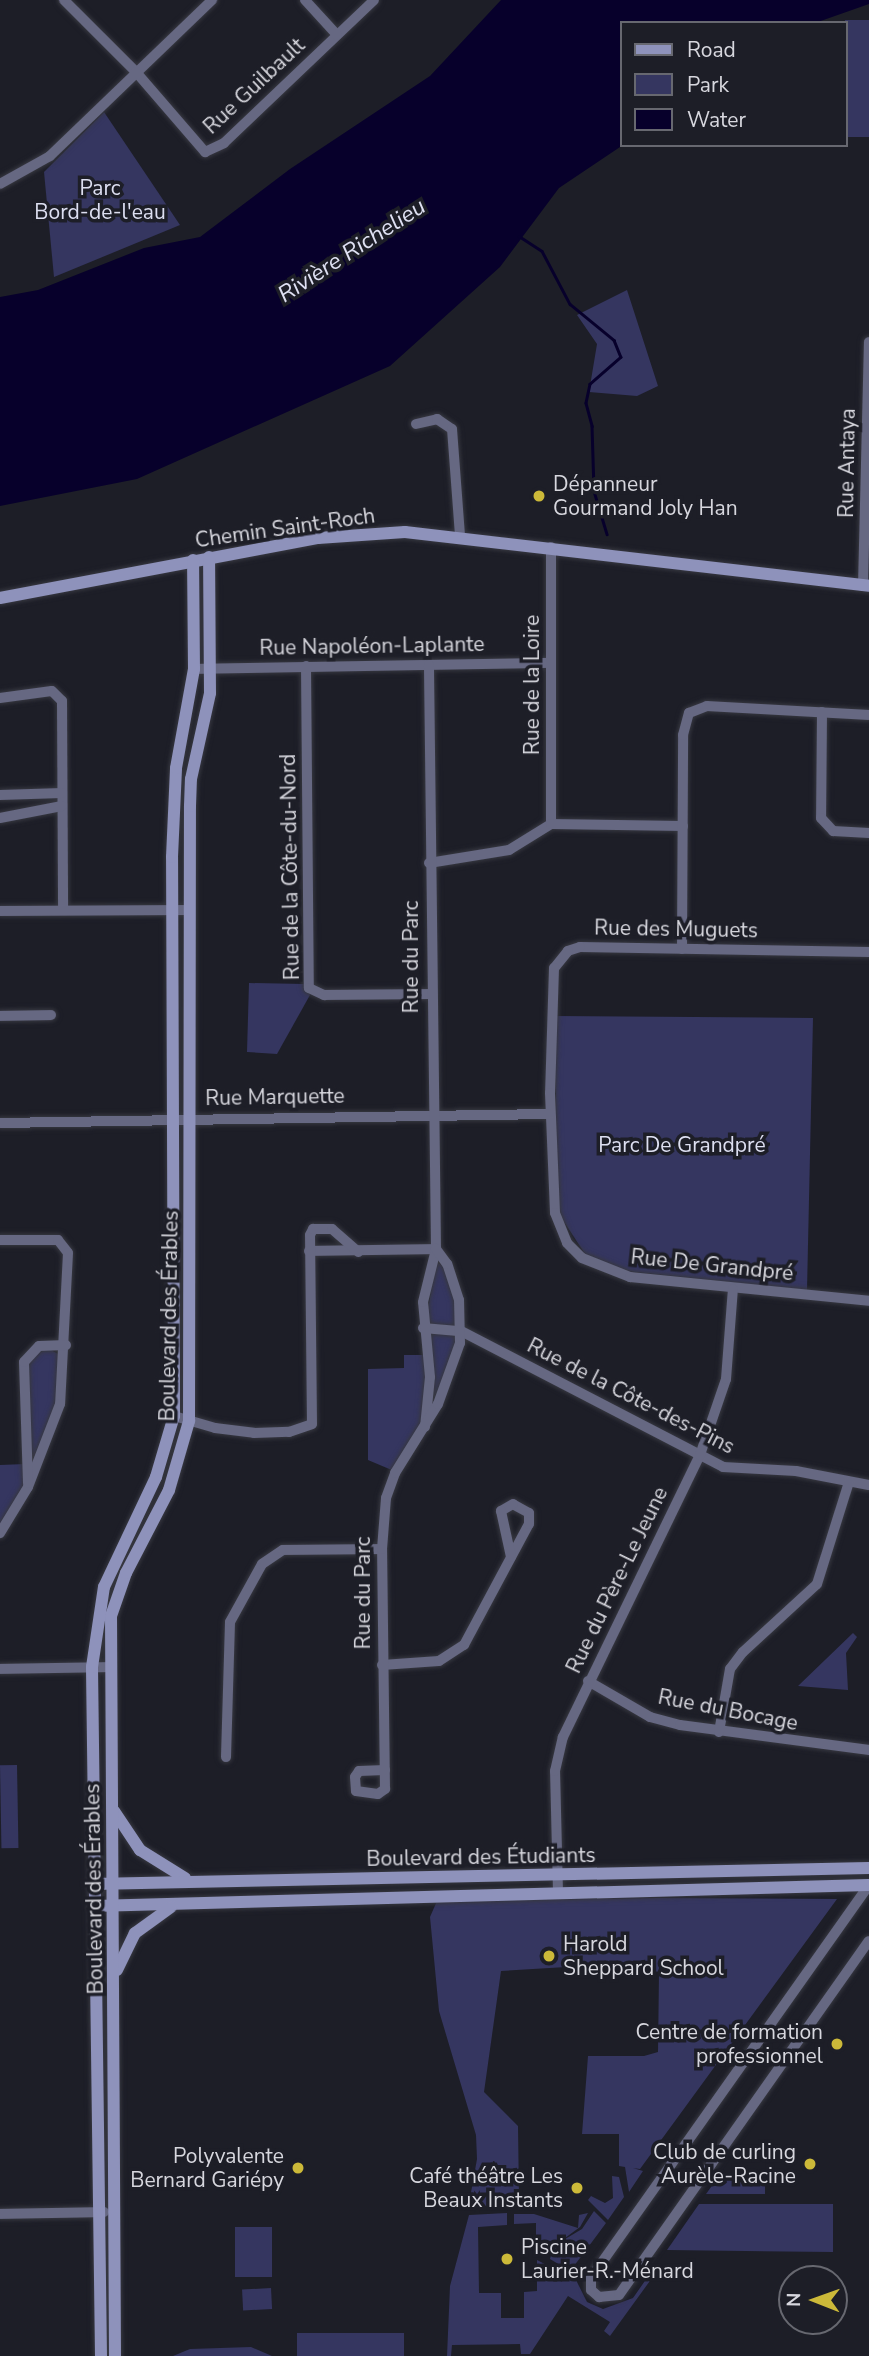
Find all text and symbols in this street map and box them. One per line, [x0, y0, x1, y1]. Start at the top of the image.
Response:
legend [620, 21, 848, 147]
street label: Rue Guilbault [198, 33, 310, 139]
text: Road [687, 36, 736, 64]
text: Park [687, 71, 729, 99]
text: Water [687, 106, 746, 134]
park label: Parc Bord-de-l'eau [34, 175, 166, 225]
water label: Rivière Richelieu [273, 193, 431, 309]
street label: Rue Antaya [833, 408, 861, 518]
place label: Dépanneur Gourmand Joly Han [553, 471, 738, 521]
marker: Dépanneur Gourmand Joly Han [531, 488, 547, 504]
street label: Chemin Saint-Roch [193, 503, 377, 553]
street label: Rue de la Loire [519, 615, 545, 755]
street label: Rue Napoléon-Laplante [259, 631, 485, 661]
street label: Rue de la Côte-du-Nord [275, 754, 305, 980]
street label: Rue du Parc [398, 901, 424, 1013]
street label: Rue des Muguets [594, 915, 758, 943]
street label: Rue Marquette [205, 1083, 345, 1111]
park label: Parc De Grandpré [598, 1132, 766, 1158]
street label: Boulevard des Érables [155, 1210, 183, 1422]
street label: Rue De Grandpré [629, 1244, 795, 1286]
street label: Rue de la Côte-des-Pins [523, 1333, 739, 1459]
street label: Rue du Père-Le Jeune [561, 1483, 673, 1677]
street label: Rue du Parc [350, 1537, 376, 1649]
street label: Rue du Bocage [656, 1684, 800, 1736]
street label: Boulevard des Érables [80, 1783, 108, 1995]
street label: Boulevard des Étudiants [366, 1842, 596, 1872]
place label: Harold Sheppard School [563, 1931, 724, 1981]
marker: Harold Sheppard School [541, 1948, 557, 1964]
place label: Centre de formation professionnel [636, 2019, 823, 2069]
marker: Centre de formation professionnel [829, 2036, 845, 2052]
place label: Club de curling Aurèle-Racine [653, 2139, 796, 2189]
place label: Polyvalente Bernard Gariépy [130, 2143, 284, 2193]
marker: Club de curling Aurèle-Racine [802, 2156, 818, 2172]
marker: Polyvalente Bernard Gariépy [290, 2160, 306, 2176]
place label: Café théâtre Les Beaux Instants [409, 2163, 563, 2213]
marker: Café théâtre Les Beaux Instants [569, 2180, 585, 2196]
place label: Piscine Laurier-R.-Ménard [521, 2234, 694, 2284]
marker: Piscine Laurier-R.-Ménard [499, 2251, 515, 2267]
north arrow [778, 2265, 848, 2335]
text: N [781, 2292, 807, 2307]

